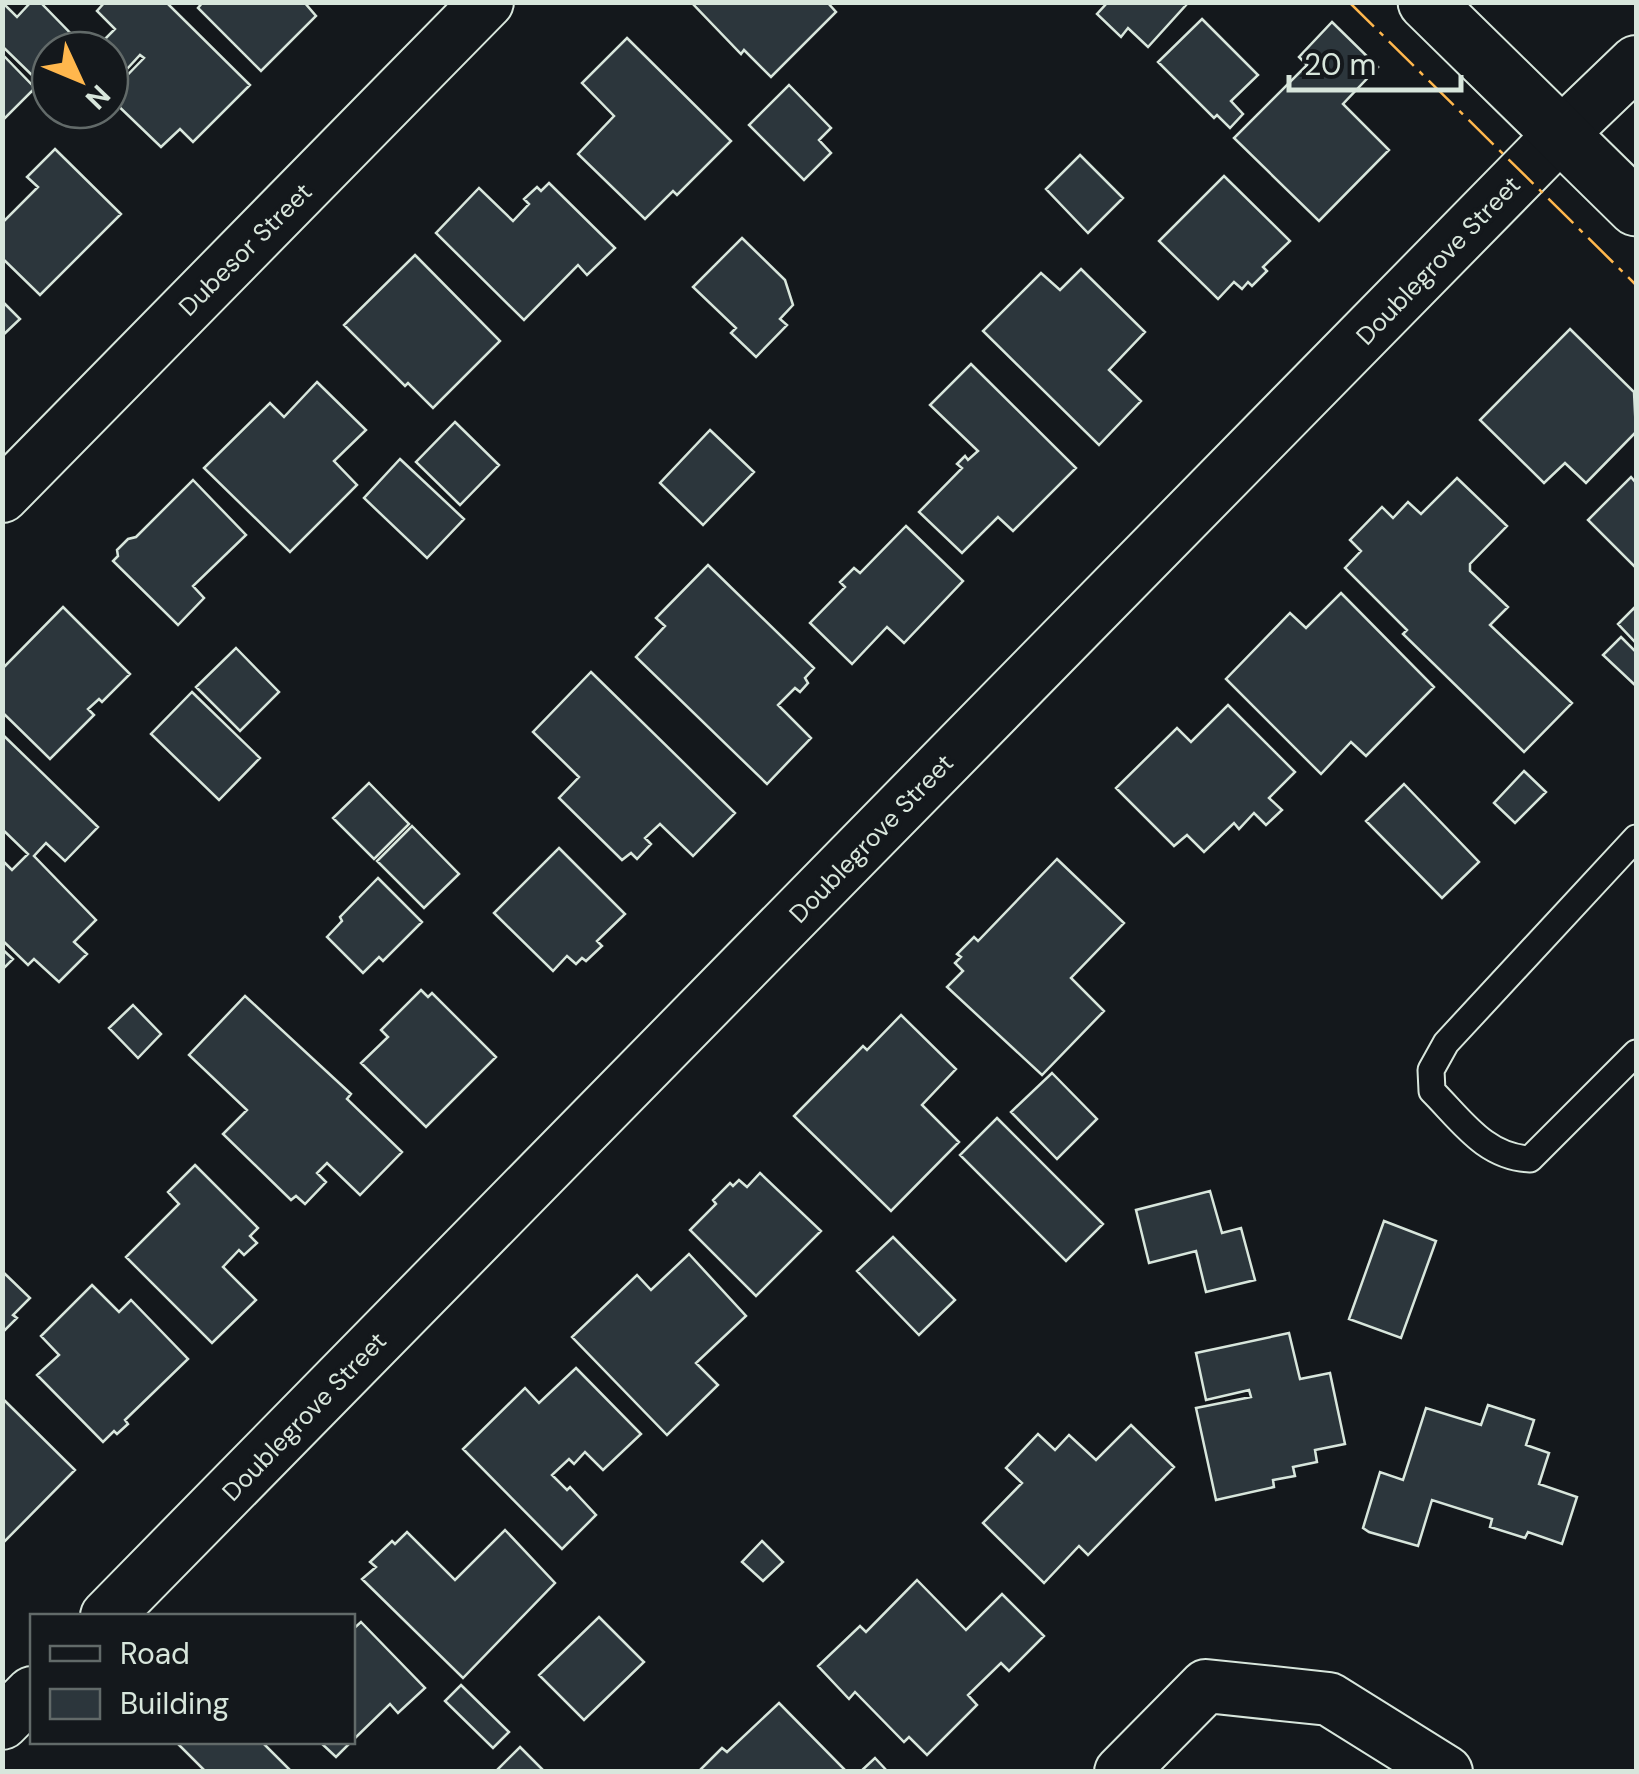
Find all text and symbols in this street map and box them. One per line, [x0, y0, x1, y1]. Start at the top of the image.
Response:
north arrow [30, 30, 130, 130]
scale bar [1289, 30, 1462, 92]
text: 20 m [1304, 45, 1376, 84]
text: N [77, 77, 118, 117]
street label: Doublegrove Street [1349, 169, 1528, 352]
street label: Dubesor Street [172, 176, 319, 323]
street label: Doublegrove Street [782, 747, 961, 930]
street label: Doublegrove Street [215, 1325, 394, 1508]
legend [30, 1614, 355, 1744]
text: Road [120, 1634, 190, 1673]
text: Building [120, 1684, 229, 1723]

